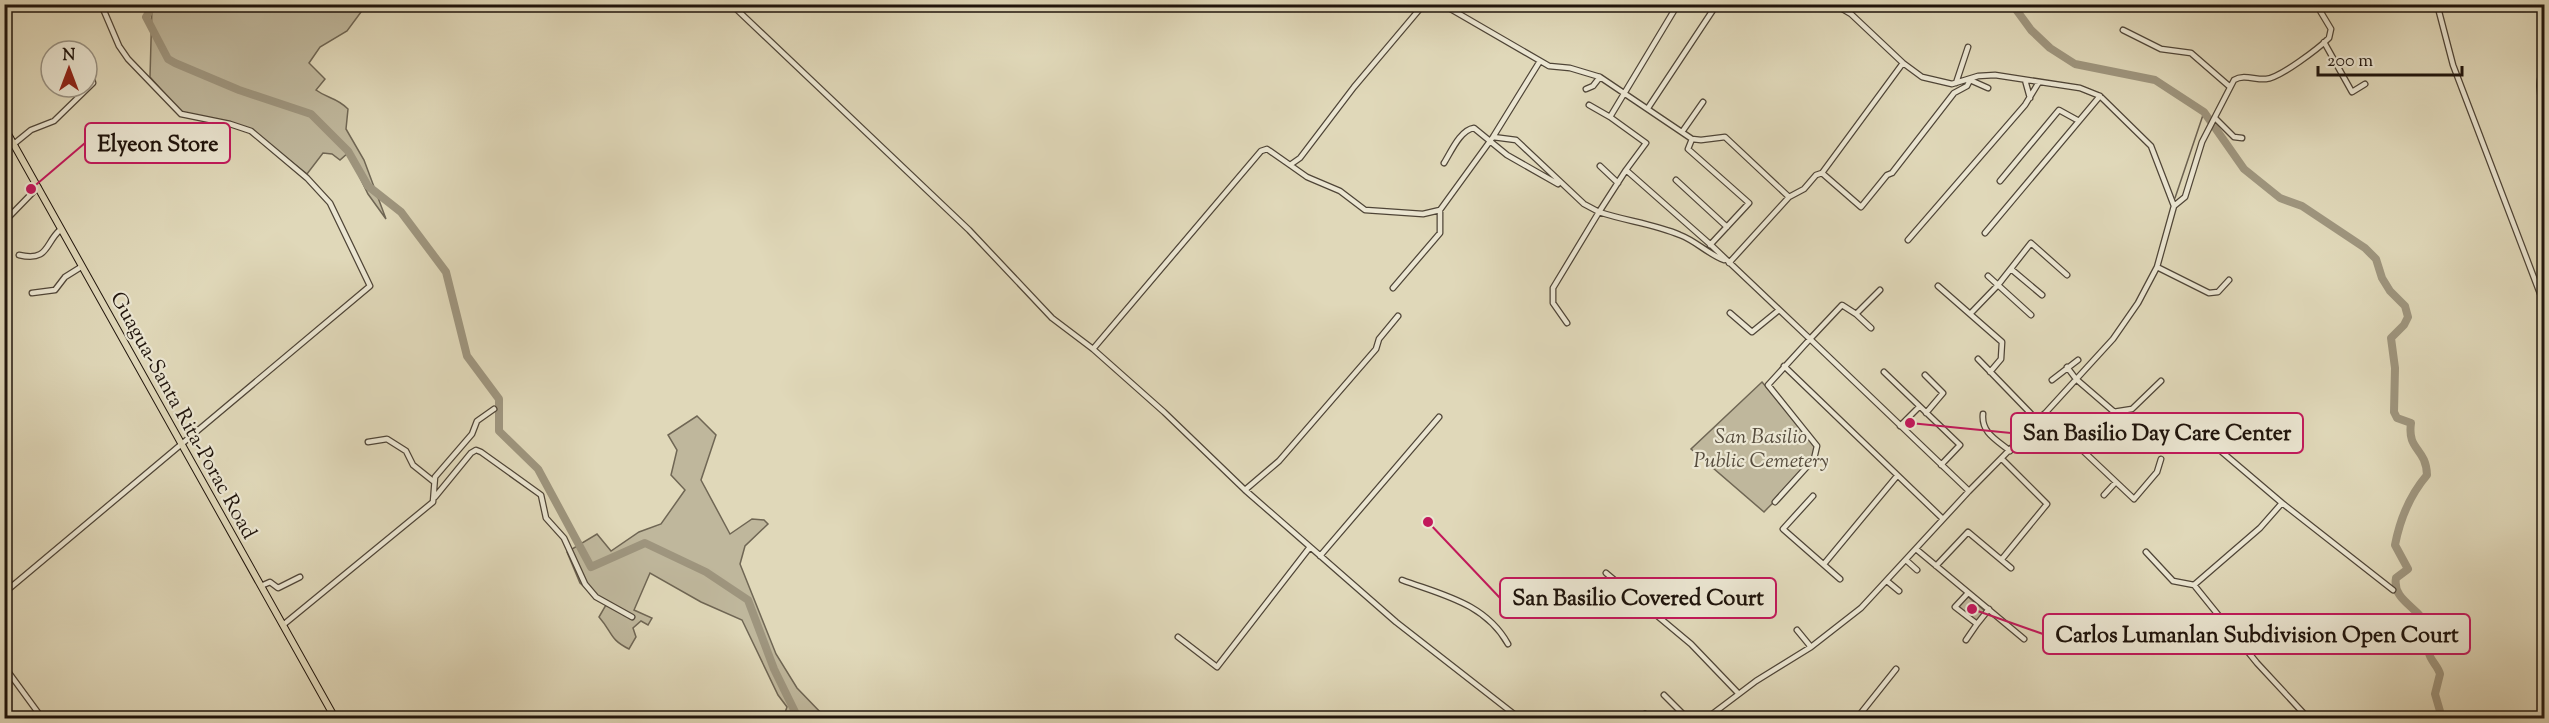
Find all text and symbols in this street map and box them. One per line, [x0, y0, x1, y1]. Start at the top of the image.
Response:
north arrow [39, 39, 99, 99]
scale bar [2318, 39, 2462, 77]
text: N [63, 45, 76, 68]
text: 200 m [2327, 49, 2373, 75]
callout: Elyeon Store [85, 123, 230, 163]
text: Elyeon Store [98, 130, 218, 162]
street label: Guagua-Santa Rita-Porac Road [102, 287, 263, 545]
callout: San Basilio Day Care Center [2011, 413, 2303, 453]
text: San Basilio Day Care Center [2023, 419, 2292, 451]
park label: San Basilio Public Cemetery [1694, 423, 1828, 477]
callout: San Basilio Covered Court [1500, 578, 1776, 618]
text: San Basilio Covered Court [1512, 584, 1764, 616]
callout: Carlos Lumanlan Subdivision Open Court [2043, 614, 2470, 654]
text: Carlos Lumanlan Subdivision Open Court [2056, 621, 2459, 653]

